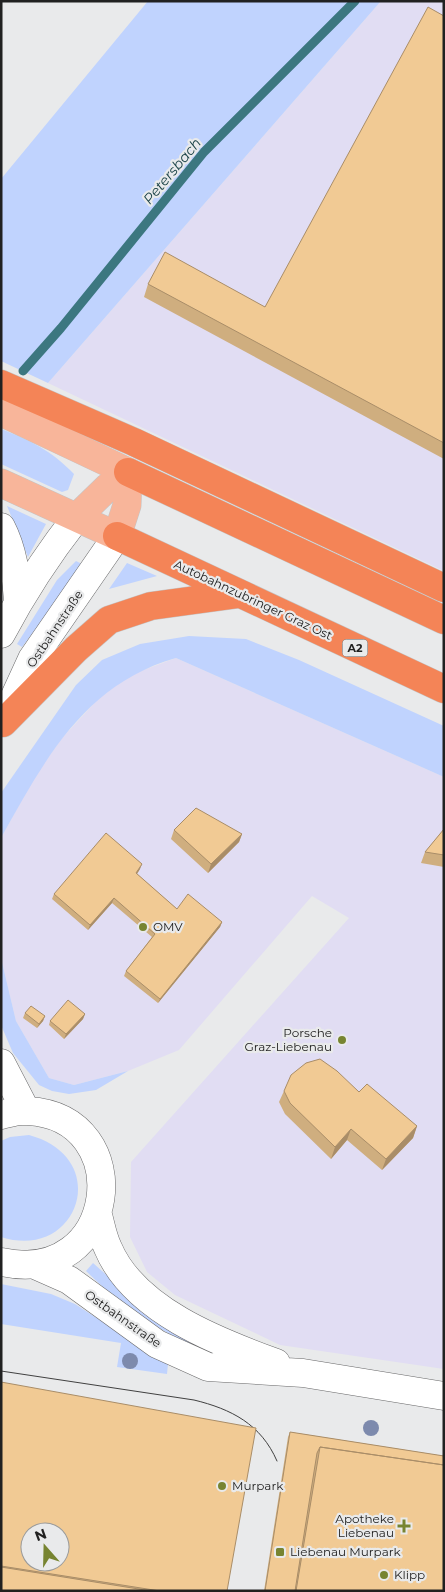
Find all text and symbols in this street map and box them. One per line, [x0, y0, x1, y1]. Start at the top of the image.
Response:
water label: Petersbach [139, 134, 205, 208]
street label: Autobahnzubringer Graz Ost [172, 556, 335, 643]
street label: Ostbahnstraße [23, 587, 86, 670]
road number: A2 [342, 640, 368, 656]
place label: OMV [153, 919, 183, 934]
marker: OMV [137, 921, 149, 933]
place label: Porsche Graz-Liebenau [245, 1025, 332, 1054]
marker: Porsche Graz-Liebenau [336, 1034, 348, 1046]
street label: Ostbahnstraße [82, 1287, 164, 1350]
place label: Murpark [232, 1478, 284, 1493]
marker: Murpark [216, 1480, 228, 1492]
place label: Apotheke Liebenau [335, 1511, 394, 1540]
marker: Apotheke Liebenau [398, 1520, 410, 1532]
north arrow [20, 1522, 70, 1572]
text: N [32, 1524, 49, 1545]
place label: Liebenau Murpark [290, 1544, 401, 1559]
marker: Liebenau Murpark [274, 1546, 286, 1558]
place label: Klipp [394, 1567, 425, 1582]
marker: Klipp [378, 1569, 390, 1581]

